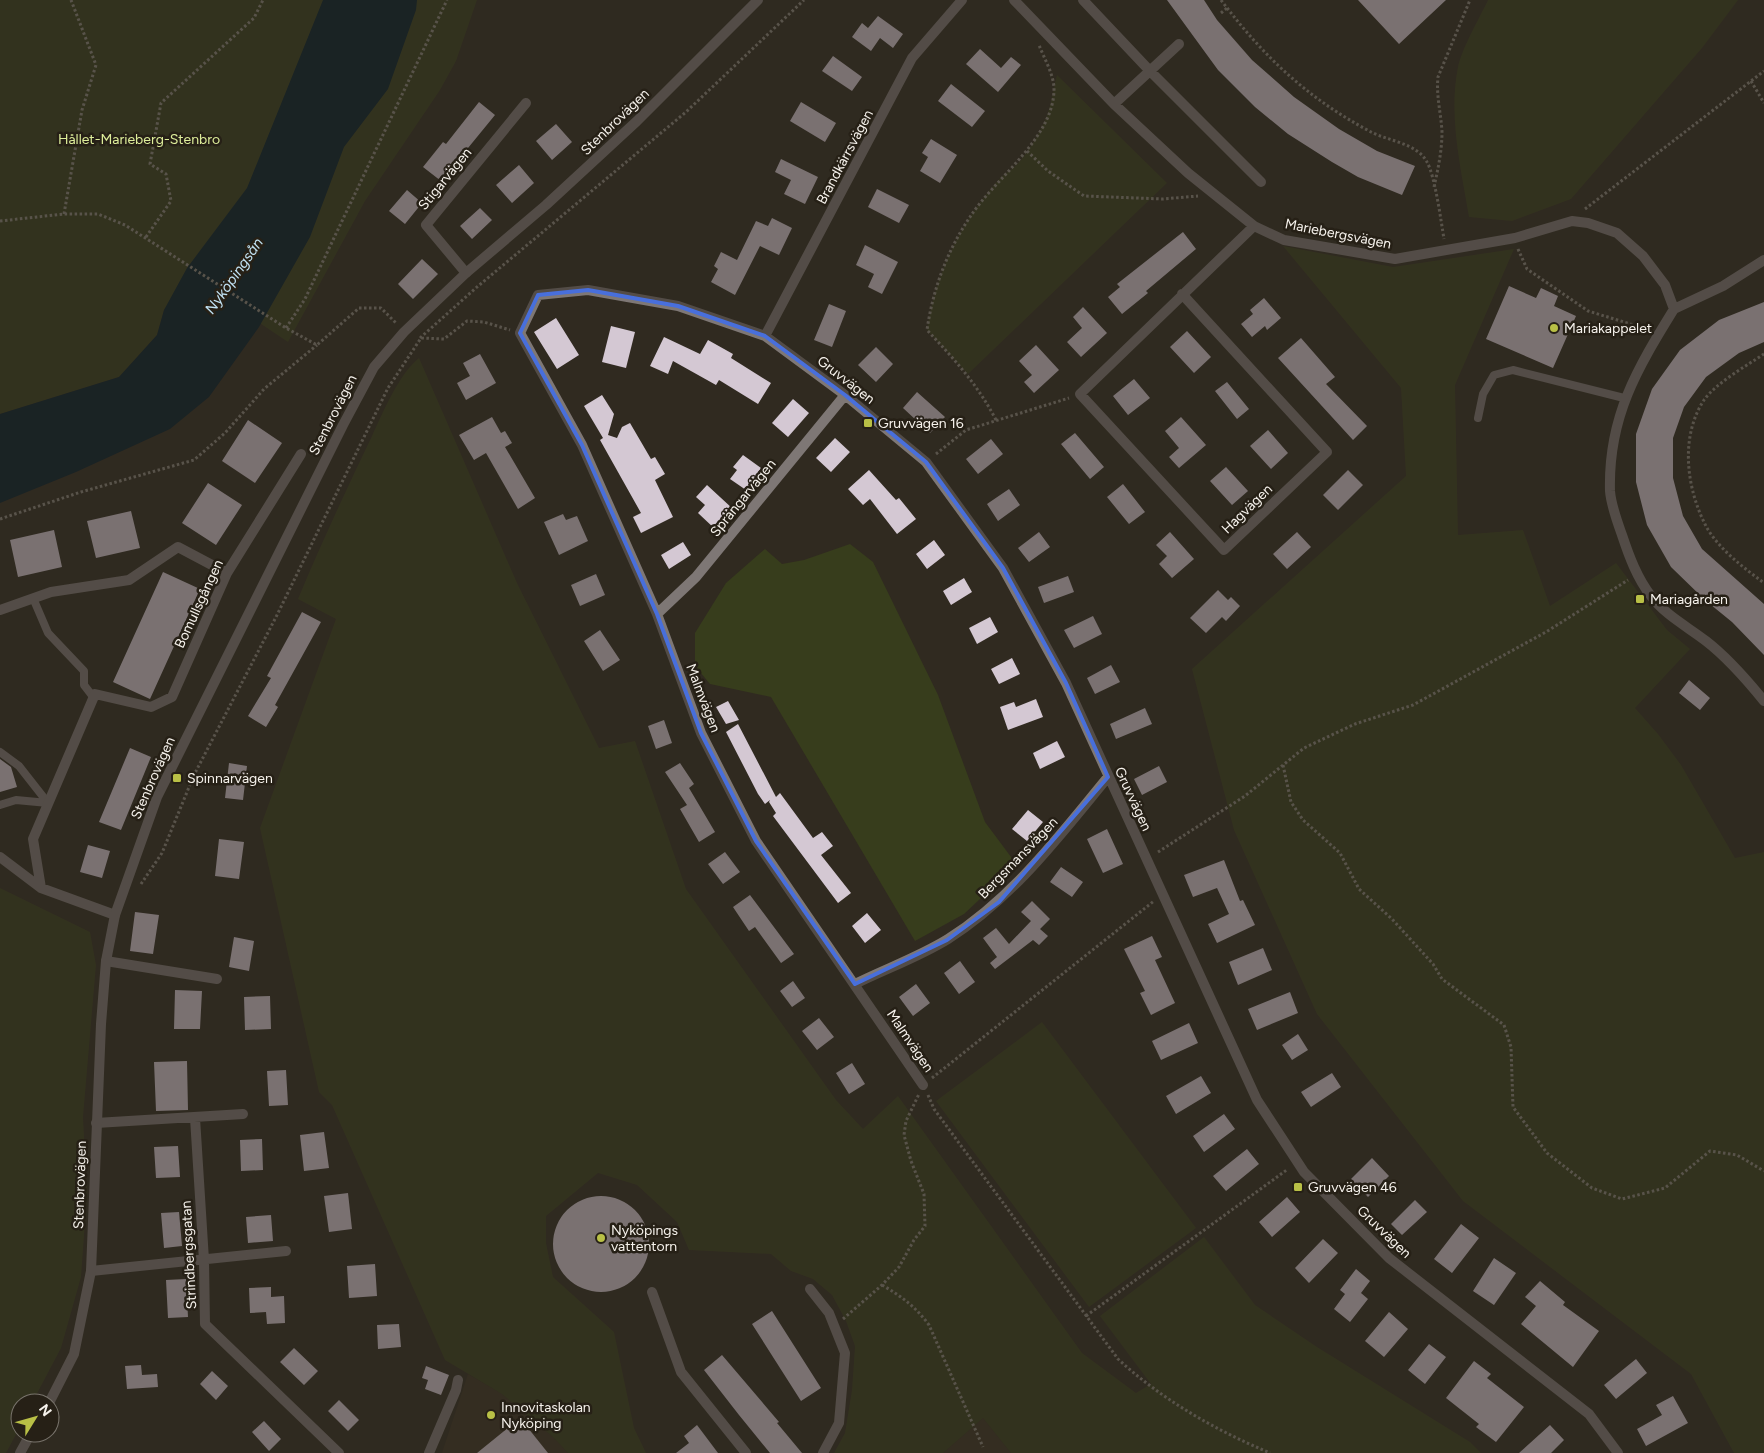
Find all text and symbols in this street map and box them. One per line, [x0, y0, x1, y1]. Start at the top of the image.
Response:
street label: Stenbrovägen [577, 85, 653, 159]
street label: Brandkärrsvägen [813, 107, 877, 207]
park label: Hållet-Marieberg-Stenbro [58, 131, 220, 148]
street label: Stigarvägen [415, 144, 475, 214]
street label: Mariebergsvägen [1283, 215, 1393, 253]
water label: Nyköpingsån [201, 234, 267, 318]
place label: Mariakappelet [1564, 320, 1652, 337]
marker: Mariakappelet [1548, 322, 1560, 334]
street label: Gruvvägen [814, 352, 878, 408]
street label: Stenbrovägen [305, 372, 361, 458]
place label: Gruvvägen 16 [878, 415, 964, 432]
marker: Gruvvägen 16 [862, 417, 874, 429]
street label: Sprängarvägen [707, 456, 780, 540]
street label: Hagvägen [1218, 481, 1276, 537]
street label: Bomullsgången [171, 557, 227, 651]
place label: Mariagården [1650, 591, 1728, 608]
marker: Mariagården [1634, 593, 1646, 605]
street label: Malmvägen [682, 661, 724, 735]
street label: Stenbrovägen [127, 734, 179, 822]
street label: Gruvvägen [1111, 764, 1155, 834]
place label: Spinnarvägen [187, 770, 273, 787]
marker: Spinnarvägen [171, 772, 183, 784]
street label: Bergsmansvägen [975, 813, 1061, 902]
street label: Malmvägen [883, 1006, 937, 1076]
street label: Stenbrovägen [70, 1140, 90, 1229]
place label: Gruvvägen 46 [1308, 1179, 1397, 1196]
marker: Gruvvägen 46 [1292, 1181, 1304, 1193]
street label: Strindbergsgatan [178, 1200, 200, 1310]
street label: Gruvvägen [1353, 1202, 1415, 1262]
place label: Nyköpings vattentorn [611, 1222, 678, 1255]
marker: Nyköpings vattentorn [595, 1232, 607, 1244]
north arrow [10, 1393, 60, 1443]
place label: Innovitaskolan Nyköping [501, 1399, 591, 1432]
text: N [35, 1401, 55, 1420]
marker: Innovitaskolan Nyköping [485, 1409, 497, 1421]

